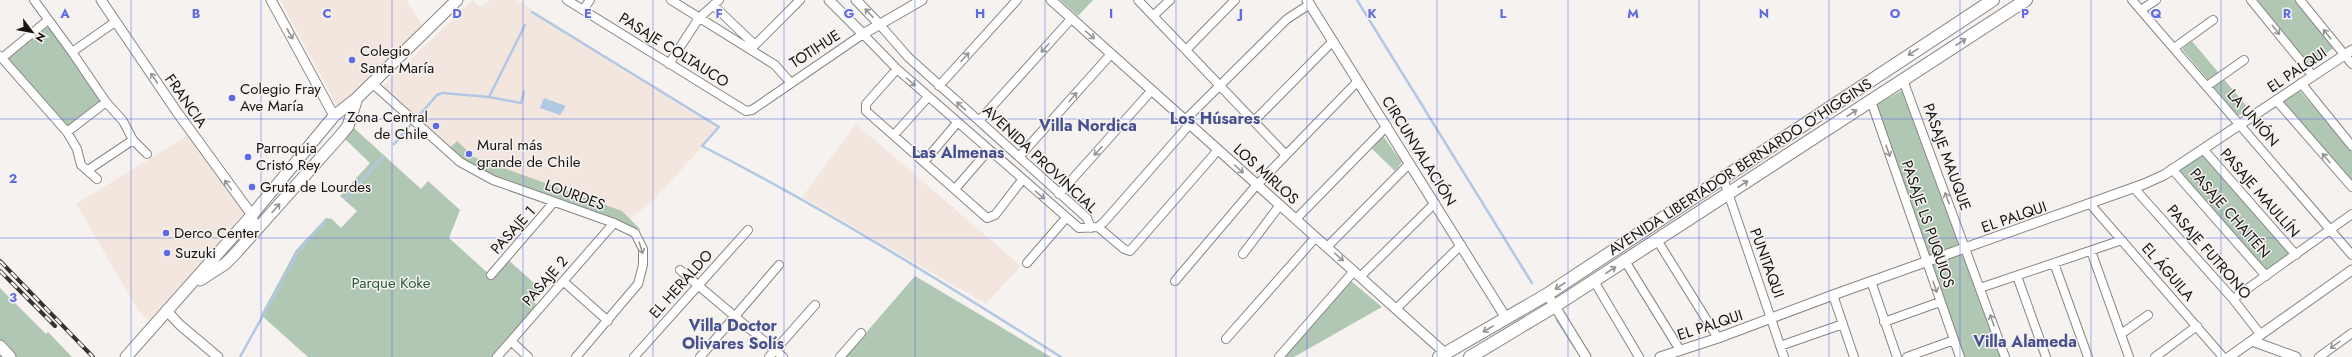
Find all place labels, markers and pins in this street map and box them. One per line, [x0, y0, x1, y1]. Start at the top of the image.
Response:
place label: Colegio Santa María [360, 40, 434, 79]
marker: Colegio Santa María [347, 55, 357, 65]
place label: Colegio Fray Ave María [240, 78, 321, 117]
marker: Colegio Fray Ave María [227, 93, 237, 103]
place label: Zona Central de Chile [347, 106, 428, 145]
marker: Zona Central de Chile [431, 121, 441, 131]
place label: Mural más grande de Chile [477, 134, 581, 173]
place label: Parroquia Cristo Rey [256, 137, 321, 176]
marker: Mural más grande de Chile [464, 149, 474, 159]
marker: Parroquia Cristo Rey [243, 152, 253, 162]
place label: Gruta de Lourdes [260, 176, 371, 198]
marker: Gruta de Lourdes [247, 182, 257, 192]
place label: Derco Center [174, 222, 260, 244]
marker: Derco Center [161, 228, 171, 238]
place label: Suzuki [175, 242, 216, 264]
marker: Suzuki [162, 248, 172, 258]

